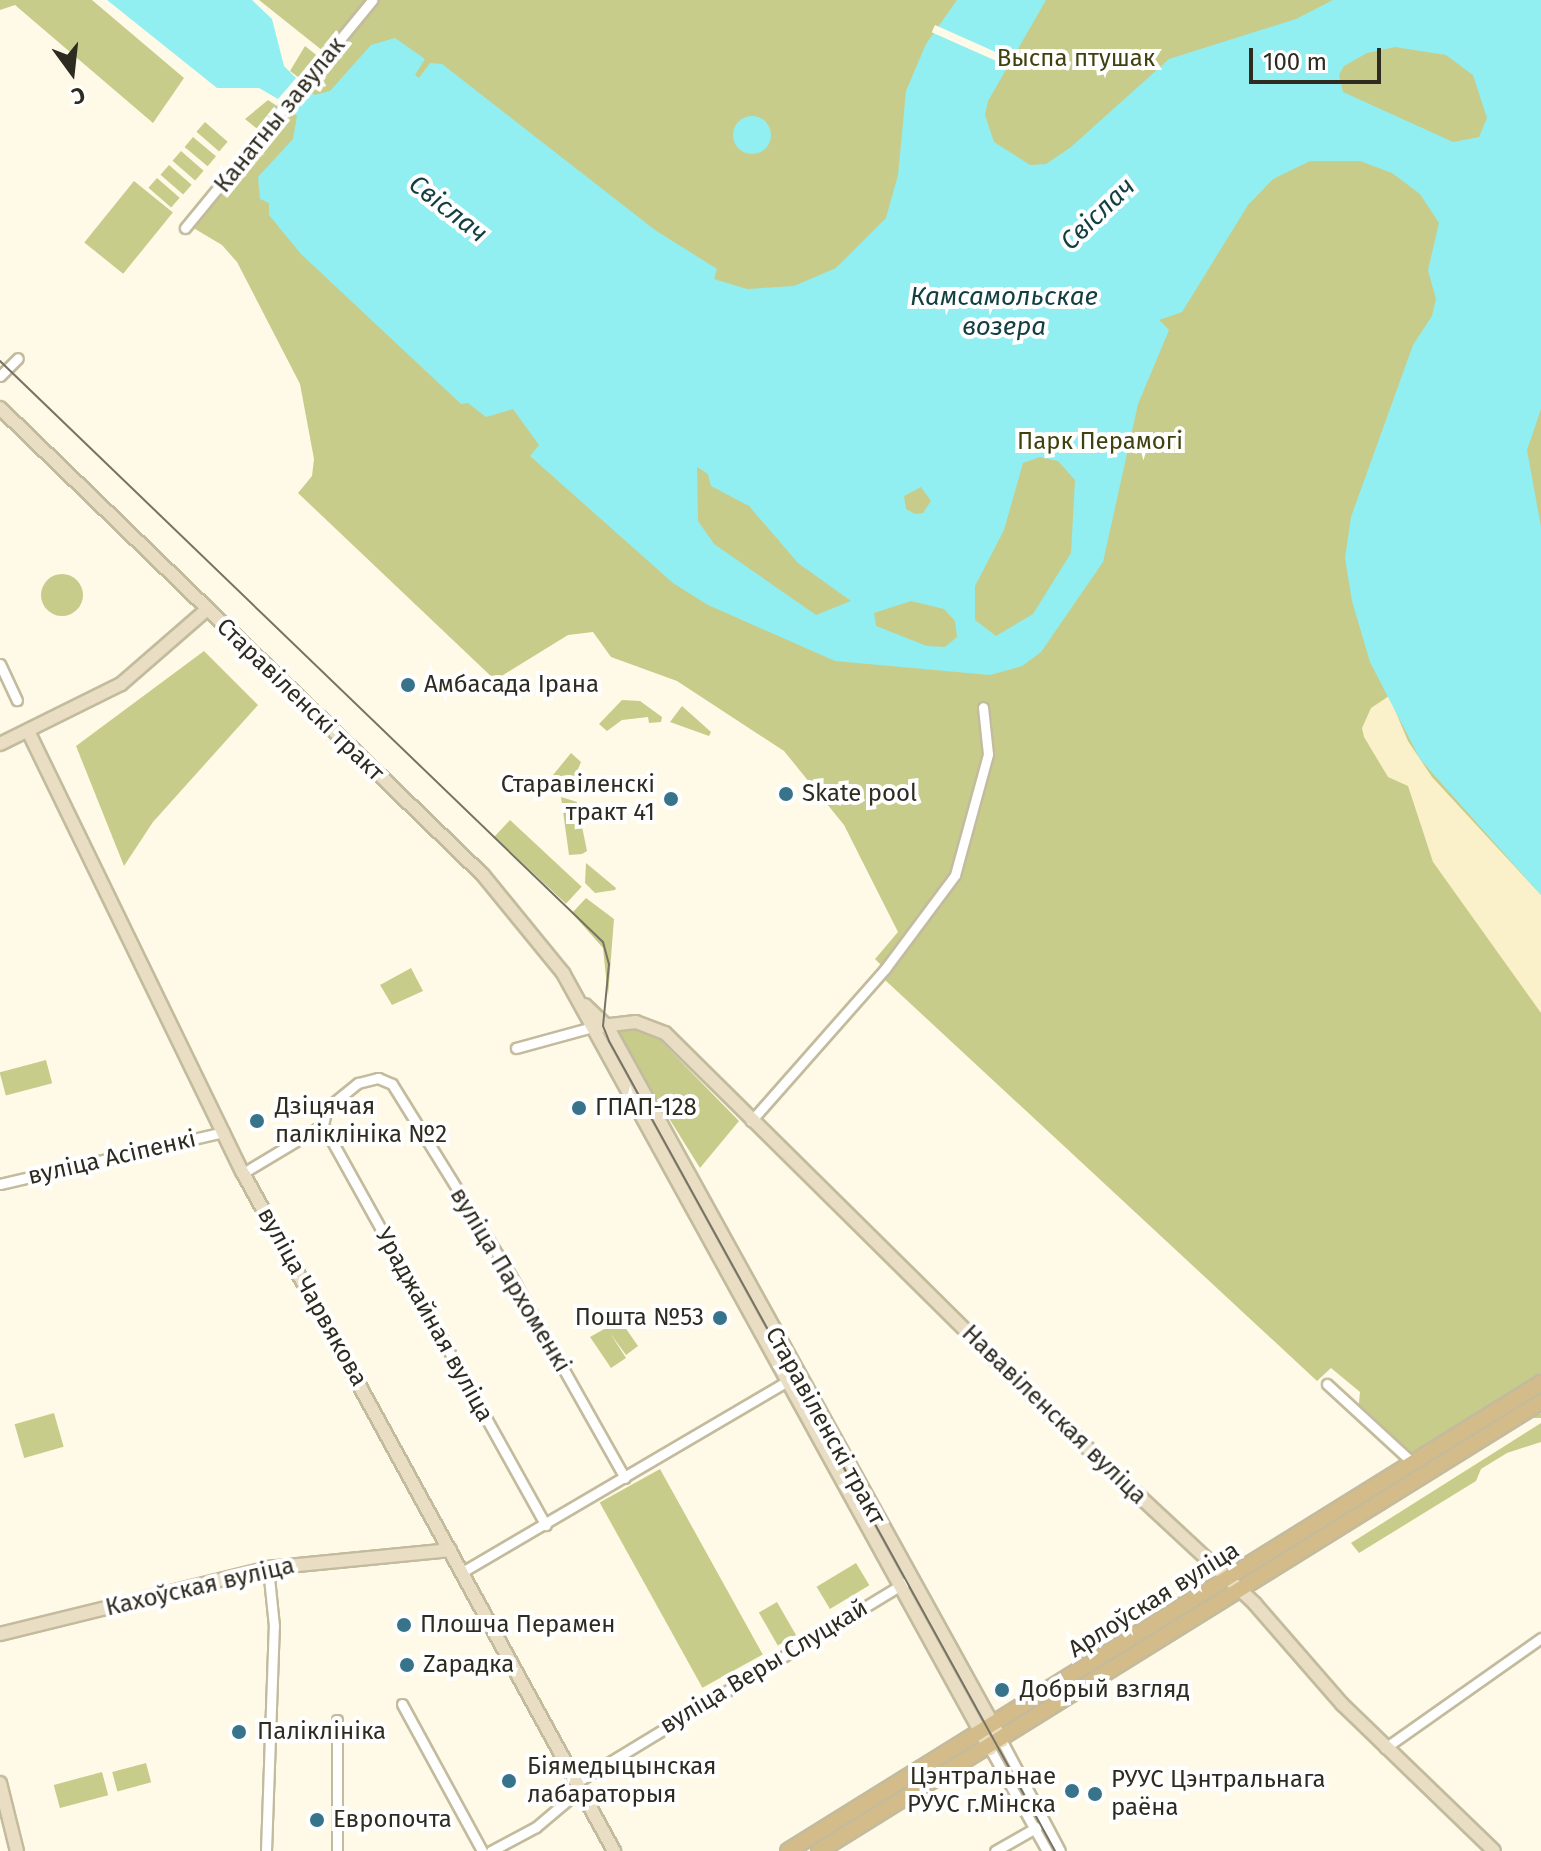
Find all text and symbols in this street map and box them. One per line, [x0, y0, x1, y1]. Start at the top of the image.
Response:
street label: Канатны завулак [208, 31, 352, 199]
north arrow [32, 32, 112, 112]
scale bar [1253, 32, 1385, 82]
park label: Выспа птушак [997, 45, 1155, 73]
text: 100 m [1263, 48, 1327, 76]
text: С [69, 81, 88, 110]
water label: Свіслач [402, 169, 494, 249]
water label: Свіслач [1054, 171, 1142, 257]
water label: Камсамольскае возера [910, 281, 1098, 342]
park label: Парк Перамогі [1017, 428, 1183, 456]
street label: Старавіленскі тракт [210, 613, 390, 787]
place label: Амбасада Ірана [424, 671, 599, 699]
marker: Амбасада Ірана [399, 676, 417, 694]
place label: Старавіленскі тракт 41 [501, 771, 655, 827]
place label: Skate pool [802, 780, 917, 808]
marker: Skate pool [777, 785, 795, 803]
marker: Старавіленскі тракт 41 [662, 790, 680, 808]
place label: Дзіцячая паліклініка №2 [275, 1093, 447, 1149]
place label: ГПАП-128 [595, 1094, 697, 1122]
marker: ГПАП-128 [570, 1099, 588, 1117]
marker: Дзіцячая паліклініка №2 [246, 1110, 268, 1132]
street label: вуліца Асіпенкі [25, 1125, 199, 1191]
street label: вуліца Пархоменкі [444, 1183, 576, 1377]
street label: вуліца Чарвякова [251, 1203, 373, 1391]
street label: Ураджайная вуліца [369, 1223, 499, 1427]
place label: Пошта №53 [575, 1304, 704, 1332]
marker: Пошта №53 [711, 1309, 729, 1327]
street label: Нававіленская вуліца [956, 1319, 1152, 1511]
street label: Старавіленскі тракт [759, 1322, 891, 1530]
street label: Арлоўская вуліца [1063, 1536, 1245, 1664]
street label: Кахоўская вуліца [103, 1551, 297, 1623]
street label: вуліца Веры Слуцкай [655, 1594, 873, 1740]
place label: Плошча Перамен [420, 1611, 616, 1639]
marker: Плошча Перамен [395, 1616, 413, 1634]
place label: Zарадка [423, 1651, 514, 1679]
marker: Zарадка [398, 1656, 416, 1674]
place label: Добрый взгляд [1020, 1676, 1190, 1704]
marker: Добрый взгляд [991, 1679, 1013, 1701]
place label: Паліклініка [257, 1718, 386, 1746]
marker: Паліклініка [228, 1721, 250, 1743]
place label: Біямедыцынская лабараторыя [527, 1753, 717, 1809]
place label: Цэнтральнае РУУС г.Мінска [907, 1763, 1056, 1819]
place label: РУУС Цэнтральнага раёна [1111, 1766, 1326, 1822]
marker: Біямедыцынская лабараторыя [498, 1770, 520, 1792]
marker: Цэнтральнае РУУС г.Мінска [1063, 1782, 1081, 1800]
marker: РУУС Цэнтральнага раёна [1086, 1785, 1104, 1803]
place label: Европочта [333, 1806, 452, 1834]
marker: Европочта [308, 1811, 326, 1829]

